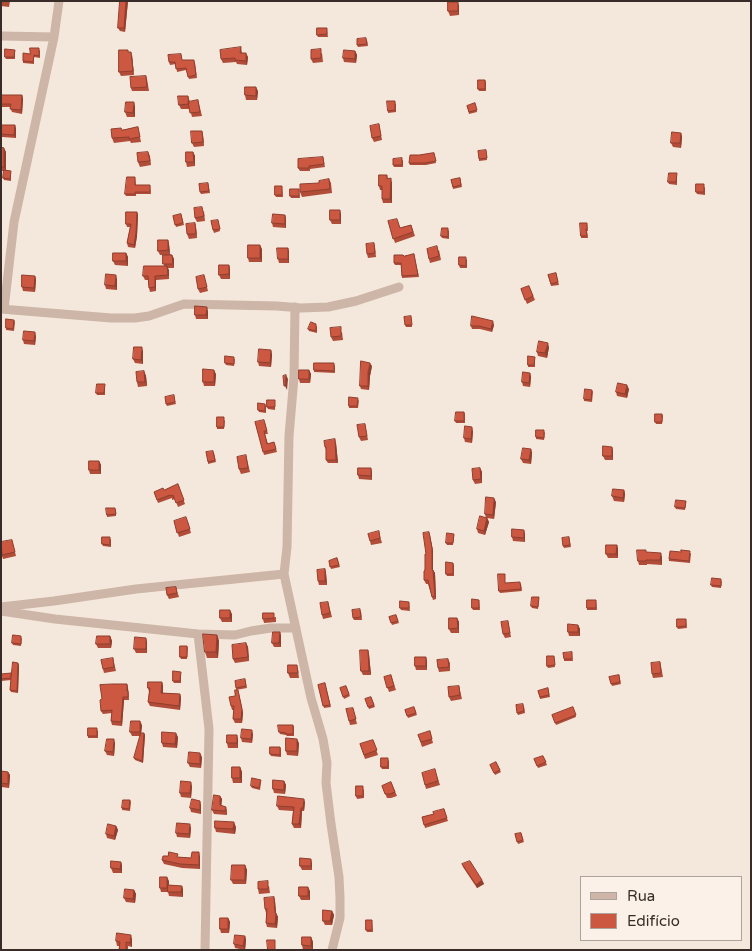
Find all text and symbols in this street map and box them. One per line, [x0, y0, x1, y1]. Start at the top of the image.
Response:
legend [580, 876, 742, 941]
text: Rua [627, 887, 655, 905]
text: Edifício [627, 912, 680, 930]

